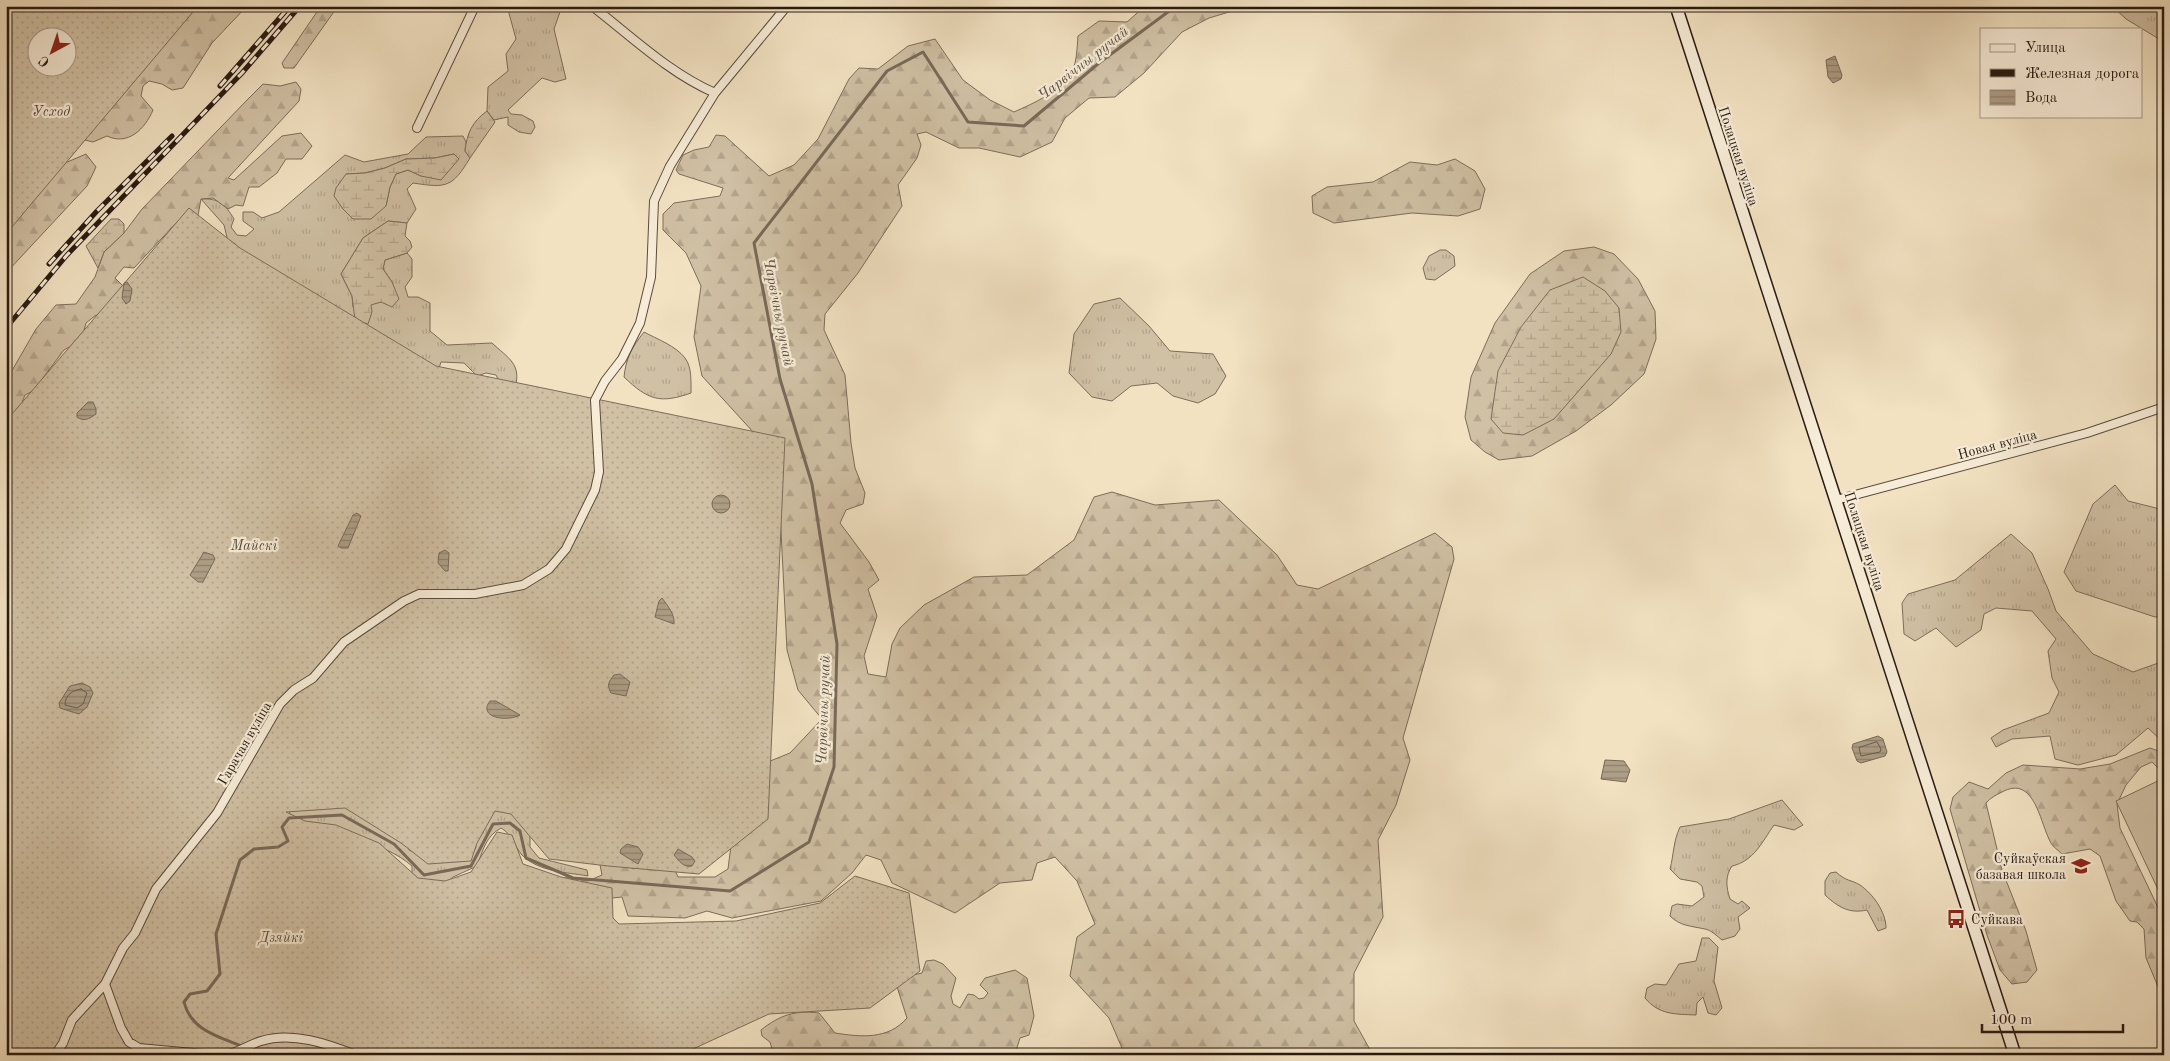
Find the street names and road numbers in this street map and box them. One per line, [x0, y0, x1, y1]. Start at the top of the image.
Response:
street label: Полацкая вуліца [1715, 105, 1761, 208]
street label: Новая вуліца [1956, 428, 2039, 462]
street label: Полацкая вуліца [1841, 490, 1887, 593]
street label: Гарачая вуліца [215, 700, 274, 787]

